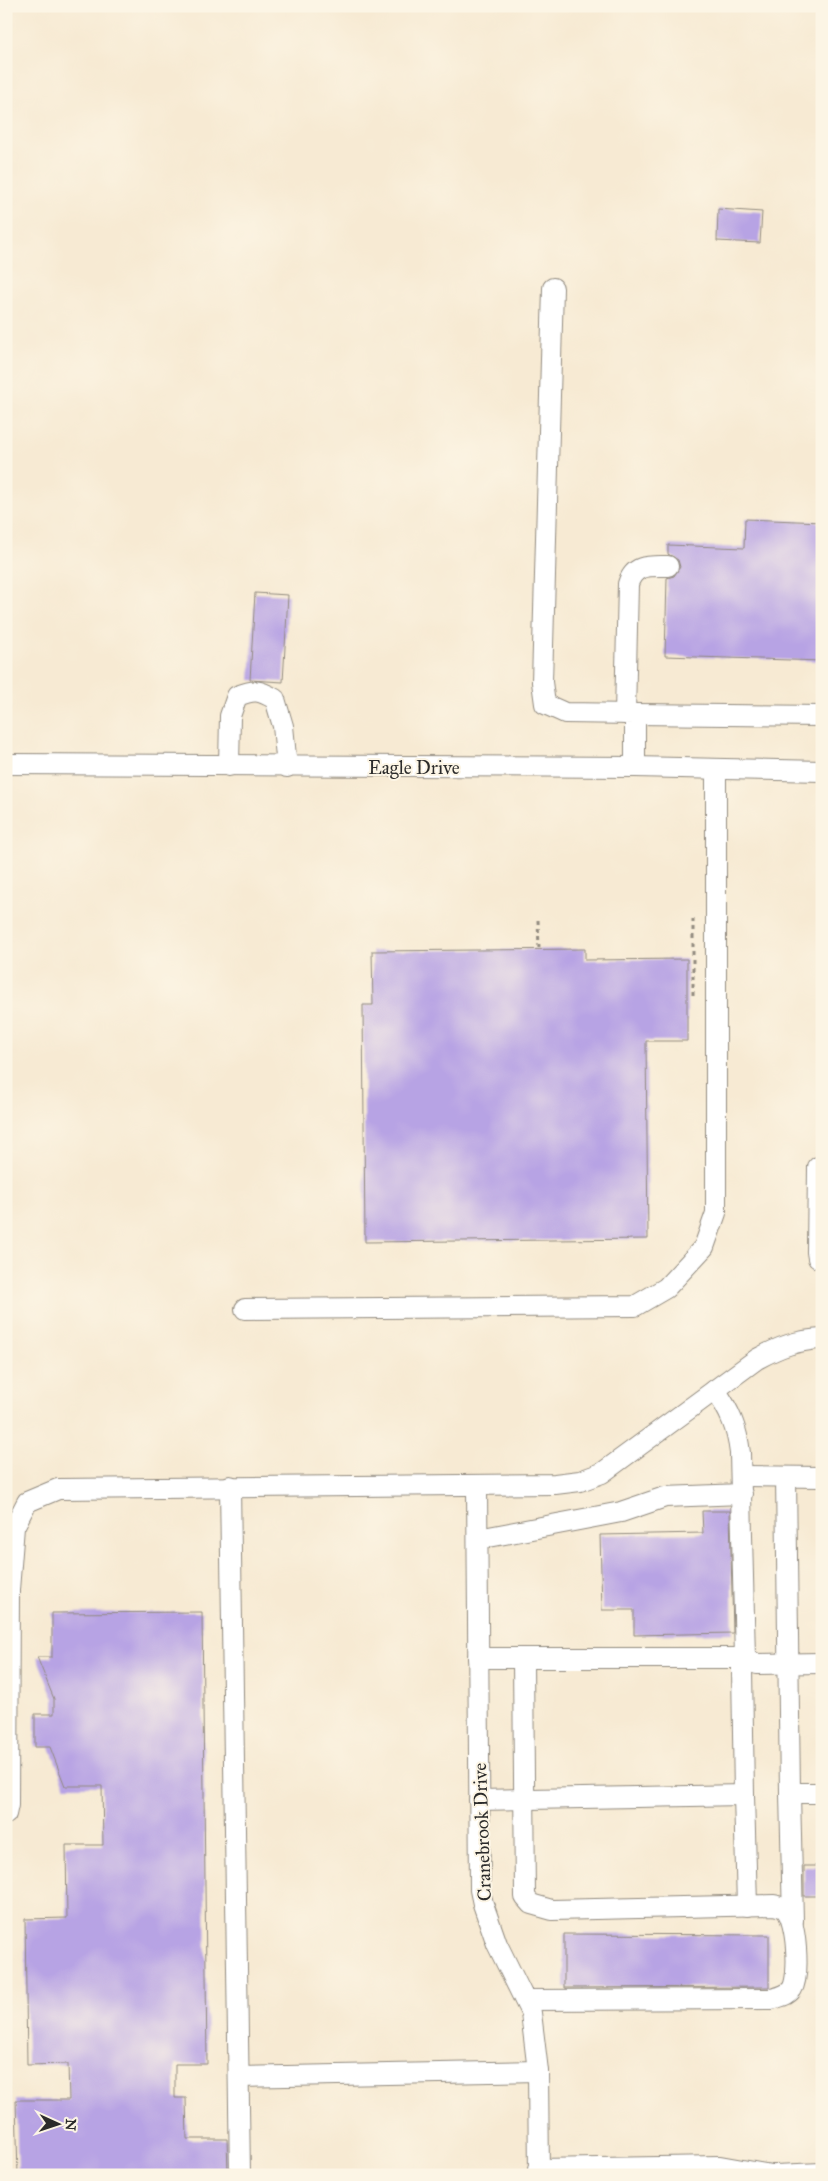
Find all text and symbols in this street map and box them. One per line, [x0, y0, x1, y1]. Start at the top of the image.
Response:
street label: Eagle Drive [368, 756, 460, 780]
street label: Cranebrook Drive [468, 1762, 496, 1902]
north arrow [32, 2098, 82, 2148]
text: N [62, 2118, 79, 2131]

